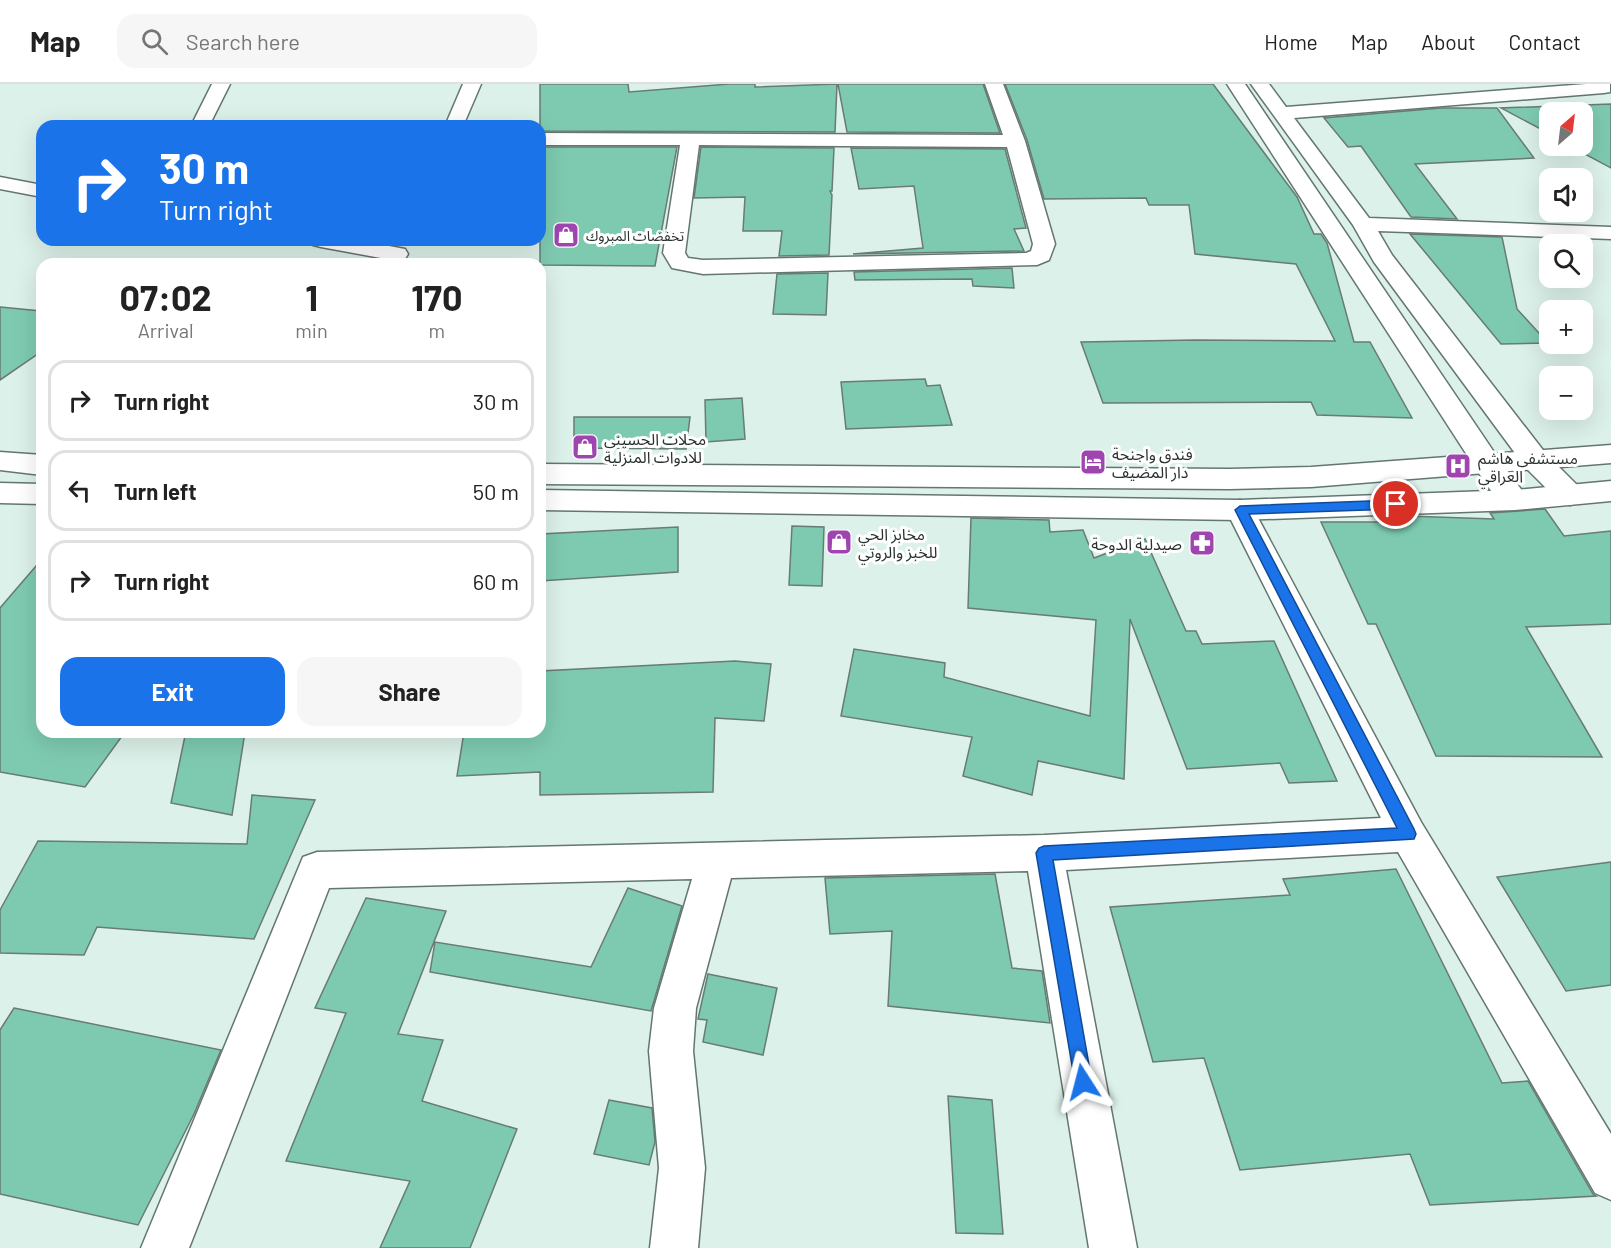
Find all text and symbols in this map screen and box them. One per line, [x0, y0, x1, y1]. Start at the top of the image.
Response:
search box [117, 14, 537, 68]
text: Map [30, 24, 81, 58]
icon: search [138, 25, 171, 58]
text: Search here [186, 28, 300, 54]
text: Home [1264, 29, 1318, 54]
text: Map [1351, 29, 1388, 54]
text: About [1421, 29, 1476, 54]
text: Contact [1509, 29, 1581, 54]
north arrow [1539, 102, 1593, 156]
map controls [1539, 102, 1593, 420]
text: 30 m [159, 142, 249, 192]
icon: right [60, 144, 138, 222]
button: sound [1539, 168, 1593, 222]
text: Turn right [159, 193, 273, 225]
shop icon: تخفضات المبروك [551, 220, 581, 250]
place label: تخفضات المبروك [586, 227, 684, 245]
button: search [1539, 234, 1593, 288]
text: 07:02 [120, 275, 212, 318]
text: 1 [305, 275, 318, 318]
text: 170 [411, 275, 462, 318]
button: + [1539, 300, 1593, 354]
text: Arrival [138, 318, 194, 342]
text: min [295, 318, 328, 342]
text: m [429, 318, 445, 342]
button: − [1539, 366, 1593, 420]
icon: right [63, 384, 96, 417]
text: Turn right [114, 388, 209, 414]
text: 30 m [473, 388, 519, 414]
place label: محلات الحسيني للادوات المنزلية [604, 429, 706, 467]
shop icon: محلات الحسيني للادوات المنزلية [570, 432, 600, 462]
place label: فندق واجنحة دار المضيف [1112, 444, 1193, 482]
hotel icon: فندق واجنحة دار المضيف [1078, 447, 1108, 477]
place label: مستشفى هاشم العراقي [1478, 448, 1578, 488]
hospital icon: مستشفى هاشم العراقي [1443, 451, 1473, 481]
icon: left [63, 474, 96, 507]
text: Turn left [114, 478, 197, 504]
text: 50 m [473, 478, 519, 504]
pin [1370, 478, 1421, 529]
icon: arrive [1379, 487, 1412, 520]
place label: مخابز الحي للخبز والروتي [858, 524, 937, 564]
shop icon: مخابز الحي للخبز والروتي [824, 527, 854, 557]
pharmacy icon: صيدلية الدوحة [1187, 528, 1217, 558]
place label: صيدلية الدوحة [1091, 534, 1182, 554]
icon: right [63, 564, 96, 597]
text: Turn right [114, 568, 209, 594]
text: 60 m [473, 568, 519, 594]
button: Exit [60, 657, 285, 726]
button: Share [297, 657, 522, 726]
position arrow [1051, 1050, 1115, 1114]

